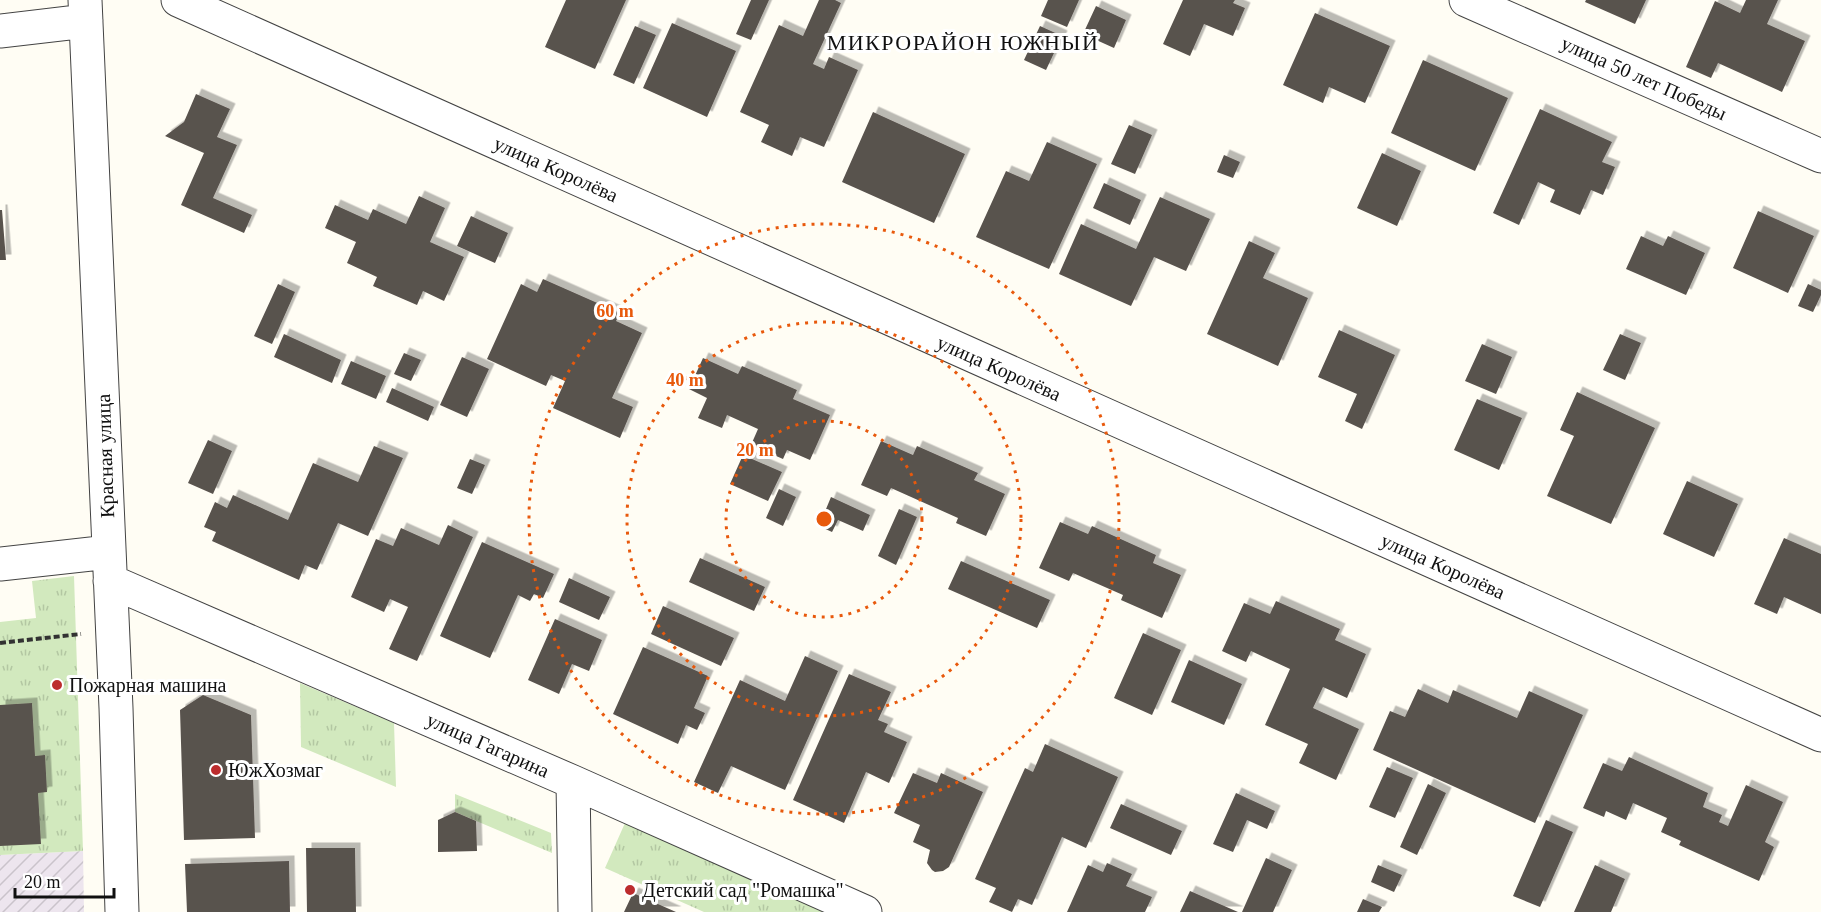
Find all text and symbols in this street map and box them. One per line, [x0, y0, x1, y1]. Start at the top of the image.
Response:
district label: МИКРОРАЙОН ЮЖНЫЙ [827, 30, 1099, 55]
street label: улица 50 лет Победы [1558, 32, 1730, 125]
street label: улица Королёва [490, 132, 622, 207]
text: 60 m [596, 301, 634, 321]
street label: улица Королёва [933, 331, 1065, 406]
text: 40 m [666, 370, 704, 390]
street label: Красная улица [92, 393, 119, 518]
text: 20 m [736, 440, 774, 460]
centre of rings [814, 509, 834, 529]
street label: улица Королёва [1377, 529, 1509, 604]
place label: Пожарная машина [69, 674, 227, 697]
marker: Пожарная машина [50, 678, 64, 692]
street label: улица Гагарина [423, 708, 553, 783]
place label: ЮжХозмаг [228, 759, 323, 781]
marker: ЮжХозмаг [209, 763, 223, 777]
scale bar [15, 861, 114, 899]
text: 20 m [24, 872, 61, 892]
place label: Детский сад "Ромашка" [642, 879, 844, 902]
marker: Детский сад "Ромашка" [623, 883, 637, 897]

